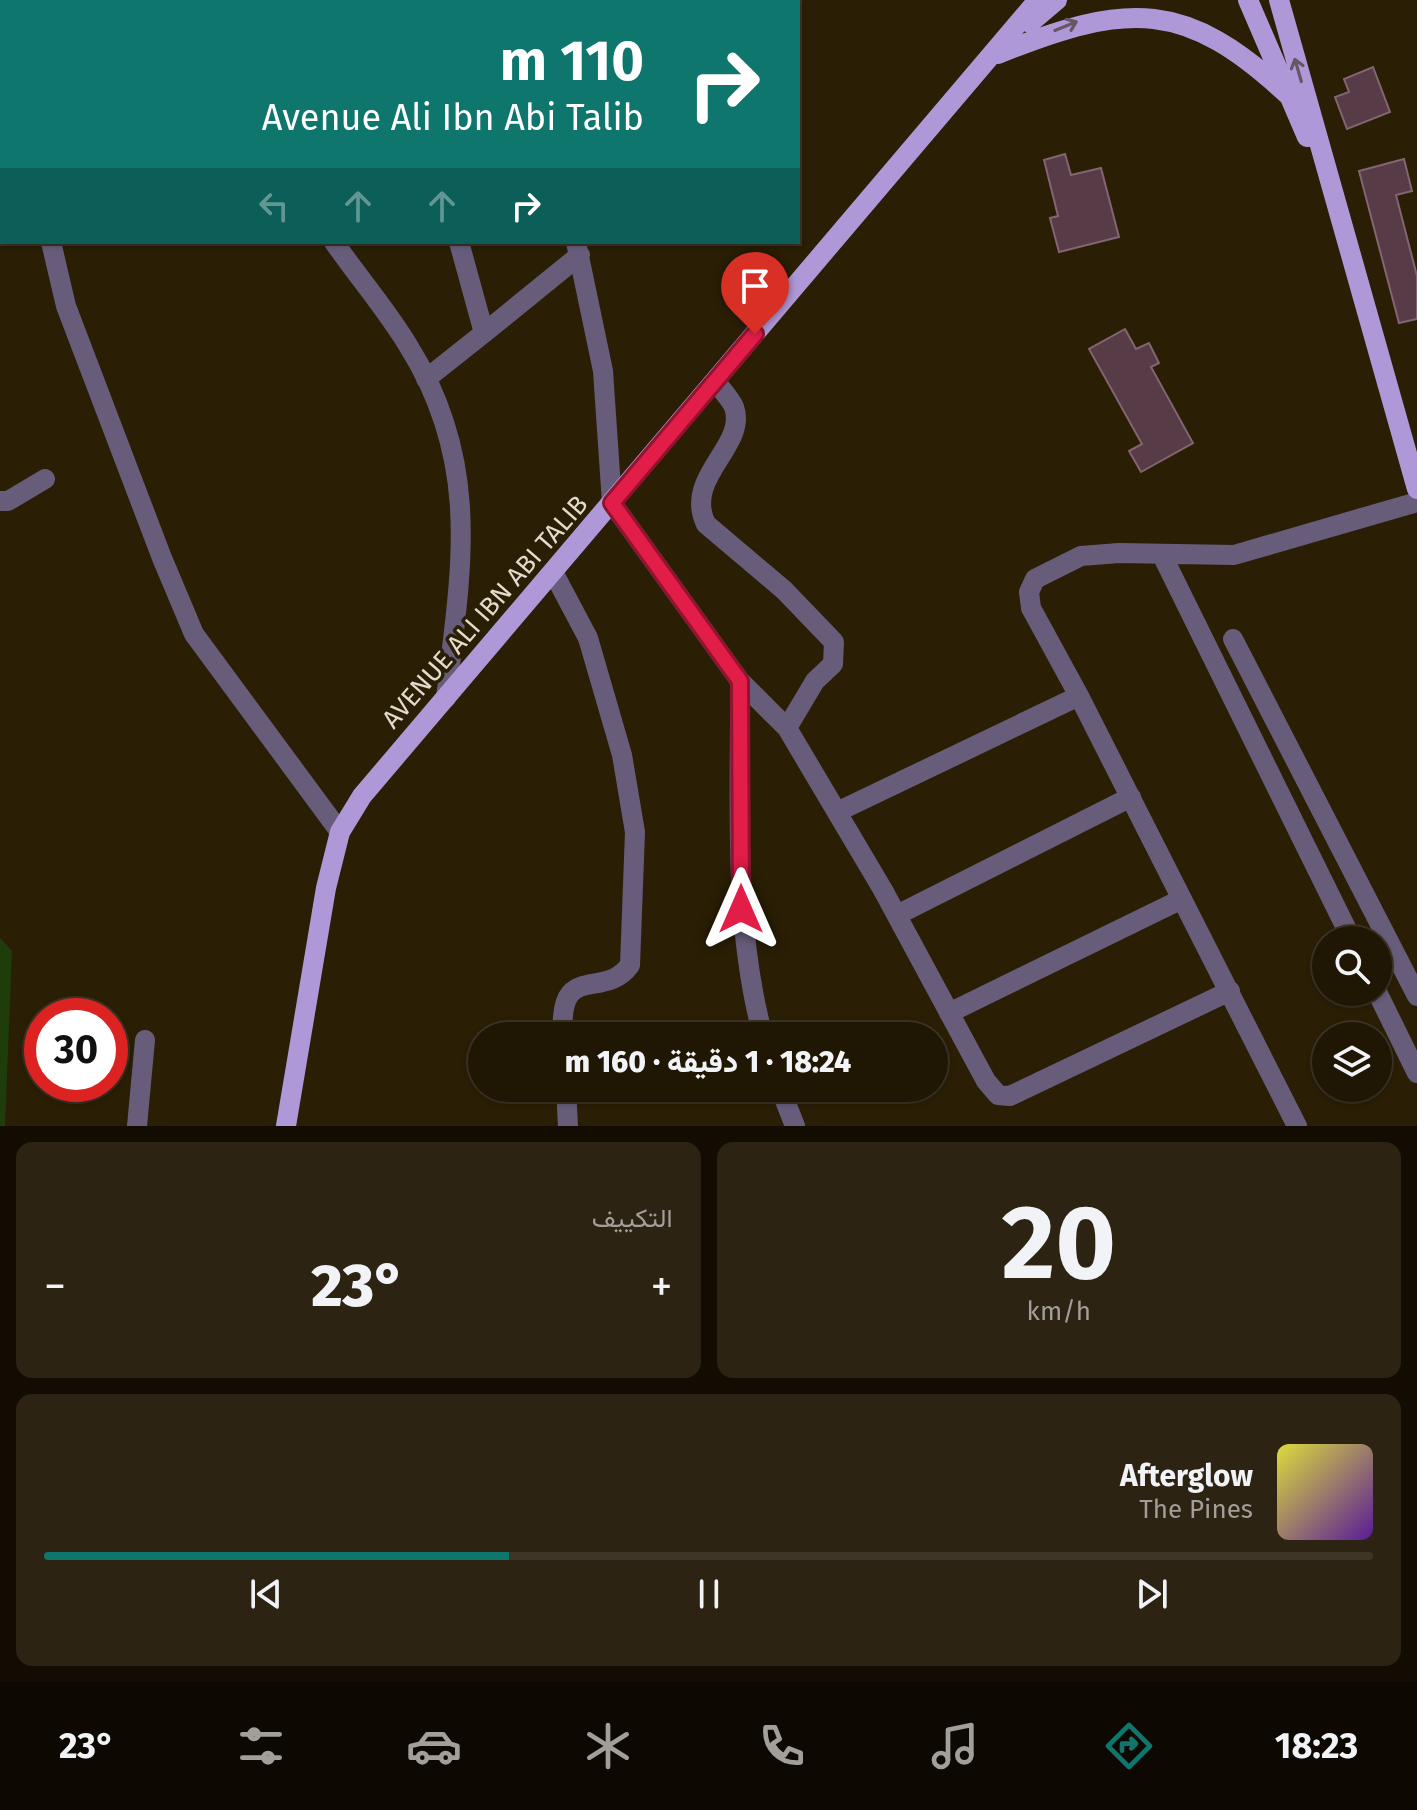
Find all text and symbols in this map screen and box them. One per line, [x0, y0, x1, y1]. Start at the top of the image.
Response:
one-way arrow [1053, 18, 1078, 32]
text: 110 m [500, 28, 644, 95]
icon: right [672, 32, 776, 136]
one-way arrow [1290, 57, 1305, 83]
text: Avenue Ali Ibn Abi Talib [262, 96, 644, 140]
icon: left [252, 184, 296, 228]
icon: ahead [336, 184, 380, 228]
icon: ahead [420, 184, 464, 228]
icon: right [504, 184, 548, 228]
pin [721, 252, 789, 334]
icon: arrive [733, 264, 777, 308]
street label: AVENUE ALI IBN ABI TALIB [376, 489, 594, 735]
position arrow [699, 867, 783, 951]
map controls [1312, 926, 1392, 1102]
button: search [1312, 926, 1392, 1006]
speed limit sign: 30 [24, 998, 128, 1102]
button: layers [1312, 1022, 1392, 1102]
text: 18:24 · 1 دقيقة · 160 m [565, 1044, 851, 1080]
text: 20 [1001, 1181, 1116, 1306]
text: التكييف [592, 1203, 673, 1234]
text: 23° [311, 1250, 405, 1322]
text: − [44, 1260, 66, 1313]
text: + [651, 1260, 673, 1313]
text: km/h [1027, 1296, 1091, 1327]
text: Afterglow [1120, 1458, 1253, 1494]
text: The Pines [1139, 1494, 1253, 1525]
icon: previous [244, 1572, 288, 1616]
icon: pause [687, 1572, 731, 1616]
icon: next [1130, 1572, 1174, 1616]
icon: filters [233, 1718, 289, 1774]
icon: car [406, 1718, 462, 1774]
icon: climate [580, 1718, 636, 1774]
icon: phone [754, 1718, 810, 1774]
icon: music [927, 1718, 983, 1774]
icon: directions [1101, 1718, 1157, 1774]
text: 23° [59, 1724, 115, 1768]
text: 18:23 [1275, 1724, 1358, 1768]

